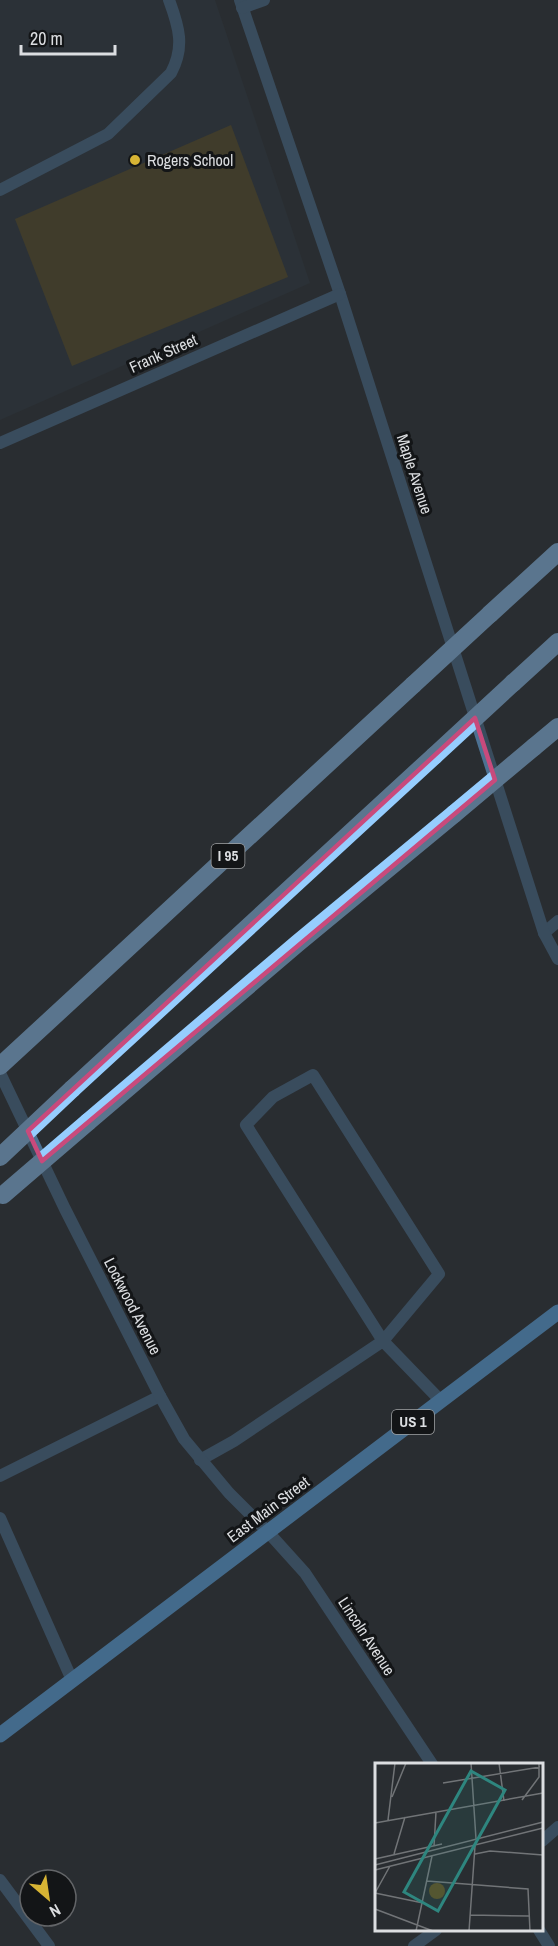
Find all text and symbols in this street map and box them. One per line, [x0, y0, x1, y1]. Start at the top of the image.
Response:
scale bar [21, 18, 116, 56]
text: 20 m [30, 26, 63, 51]
place label: Rogers School [147, 149, 233, 171]
marker: Rogers School [128, 153, 142, 167]
street label: Frank Street [126, 328, 201, 378]
street label: Maple Avenue [392, 431, 438, 517]
road number: I 95 [212, 844, 244, 868]
street label: Lockwood Avenue [99, 1254, 167, 1358]
road number: US 1 [392, 1410, 434, 1434]
street label: East Main Street [222, 1471, 314, 1547]
street label: Lincoln Avenue [333, 1592, 401, 1680]
inset map [375, 1763, 543, 1931]
north arrow [18, 1868, 78, 1928]
text: N [46, 1899, 65, 1923]

